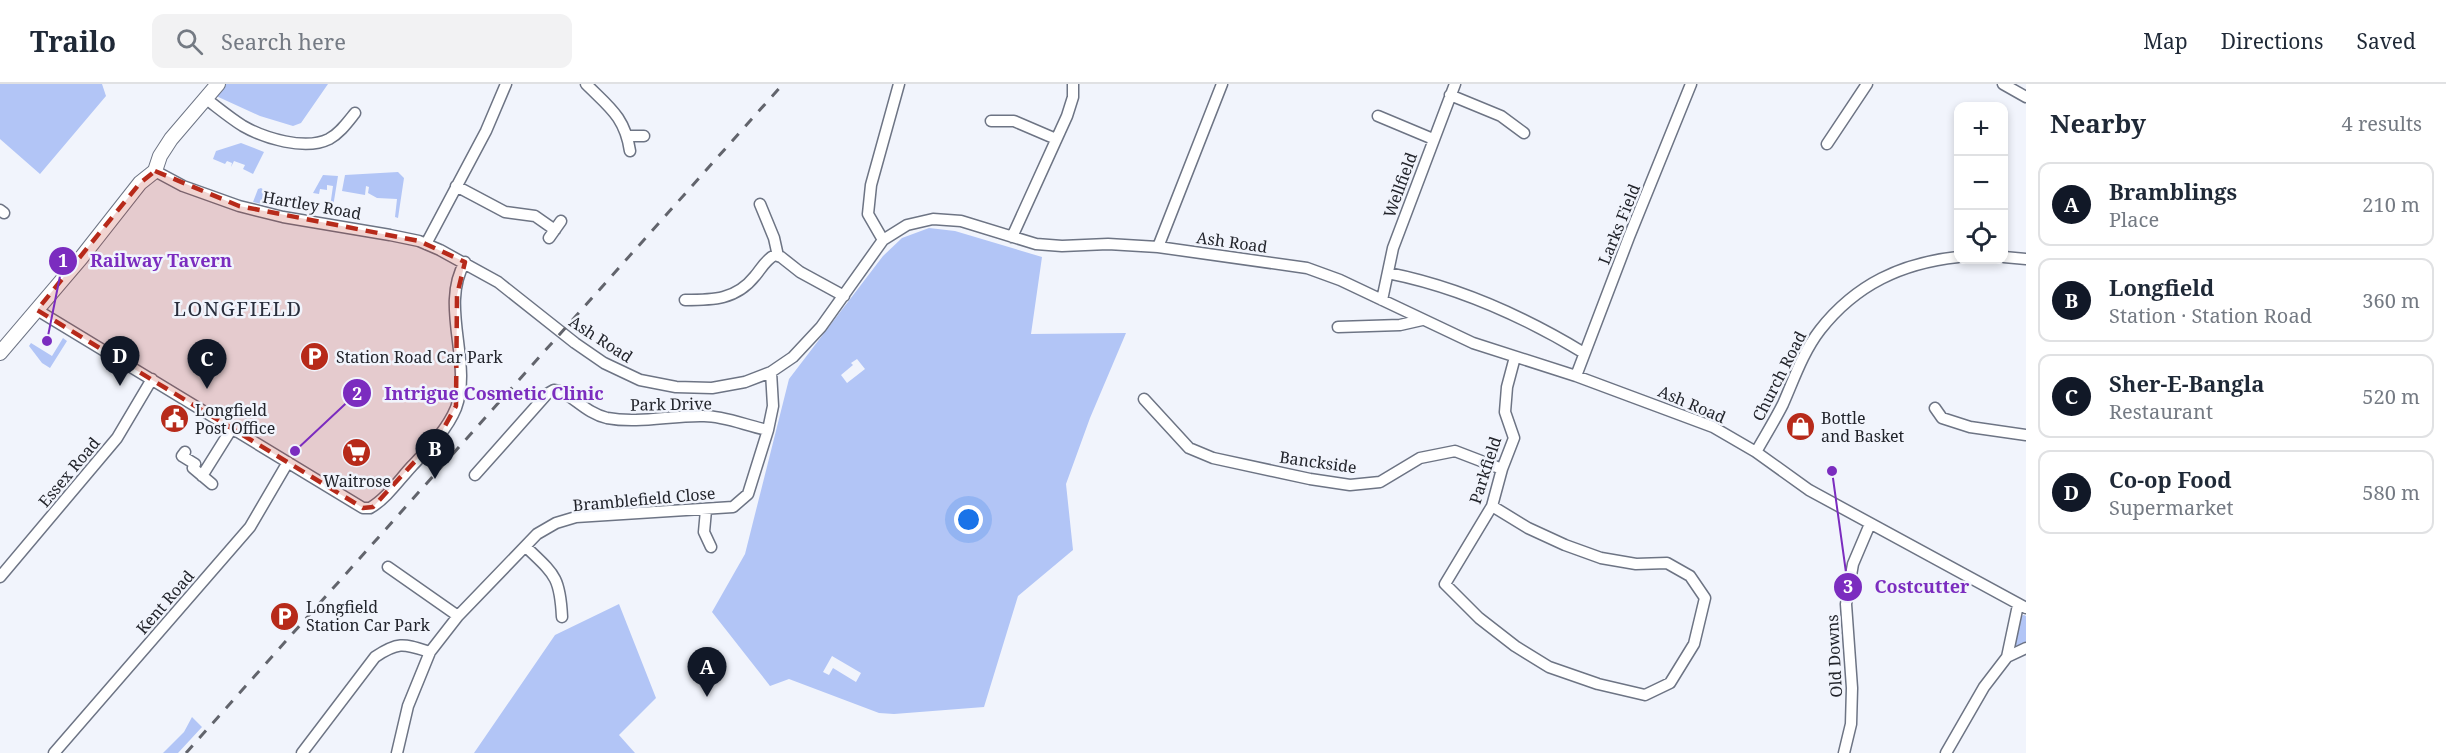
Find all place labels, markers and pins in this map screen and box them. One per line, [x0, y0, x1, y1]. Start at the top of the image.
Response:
callout: Railway Tavern [48, 243, 244, 279]
pin: D [100, 336, 140, 386]
pin: C [188, 340, 226, 389]
parking icon: Station Road Car Park [299, 341, 331, 373]
place label: Station Road Car Park [336, 346, 503, 368]
callout: Intrigue Cosmetic Clinic [342, 375, 616, 411]
place label: Longfield Post Office [195, 399, 275, 439]
public building icon: Longfield Post Office [158, 403, 190, 435]
place label: Bottle and Basket [1821, 407, 1905, 447]
shop icon: Bottle and Basket [1784, 411, 1816, 443]
pin: B [416, 430, 454, 479]
supermarket icon: Waitrose [341, 437, 373, 469]
place label: Waitrose [323, 470, 391, 492]
callout: Costcutter [1833, 569, 1982, 605]
place label: Longfield Station Car Park [306, 596, 431, 636]
parking icon: Longfield Station Car Park [269, 600, 301, 632]
pin: A [688, 648, 726, 697]

